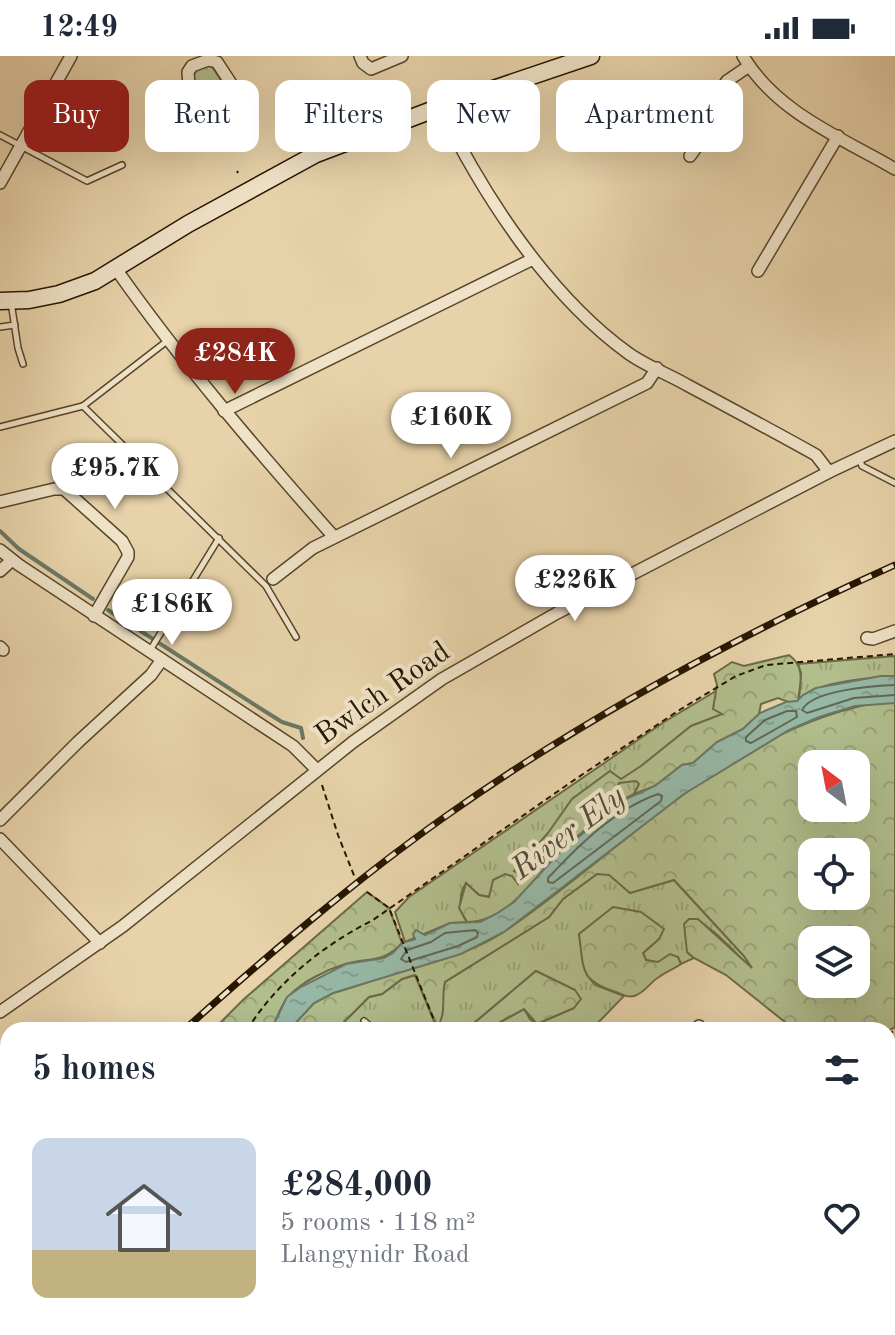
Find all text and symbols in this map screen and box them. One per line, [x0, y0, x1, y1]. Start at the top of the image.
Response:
text: 12:49 [40, 13, 118, 43]
chip: Buy [24, 80, 129, 152]
chip: Rent [145, 80, 259, 152]
chip: Filters [275, 80, 411, 152]
chip: New [427, 80, 540, 152]
chip: Apartment [556, 80, 743, 152]
pin: £284K [179, 328, 291, 396]
text: £284K [193, 341, 277, 367]
pin: £160K [395, 392, 507, 460]
text: £160K [409, 405, 493, 431]
pin: £95.7K [50, 443, 180, 511]
text: £95.7K [69, 456, 161, 482]
pin: £226K [519, 555, 631, 623]
text: £226K [533, 568, 617, 594]
pin: £186K [116, 579, 228, 647]
text: £186K [130, 592, 214, 618]
street label: Bwlch Road [310, 637, 456, 751]
north arrow [798, 750, 870, 822]
map controls [798, 750, 870, 998]
water label: River Ely [506, 781, 632, 887]
button: locate [798, 838, 870, 910]
button: layers [798, 926, 870, 998]
icon: filters [820, 1048, 864, 1092]
text: 5 homes [32, 1053, 155, 1087]
text: £284,000 [280, 1169, 432, 1203]
icon: home [96, 1170, 192, 1266]
icon: heart [820, 1196, 864, 1240]
text: 5 rooms · 118 m² [280, 1210, 476, 1236]
text: Llangynidr Road [280, 1242, 470, 1268]

